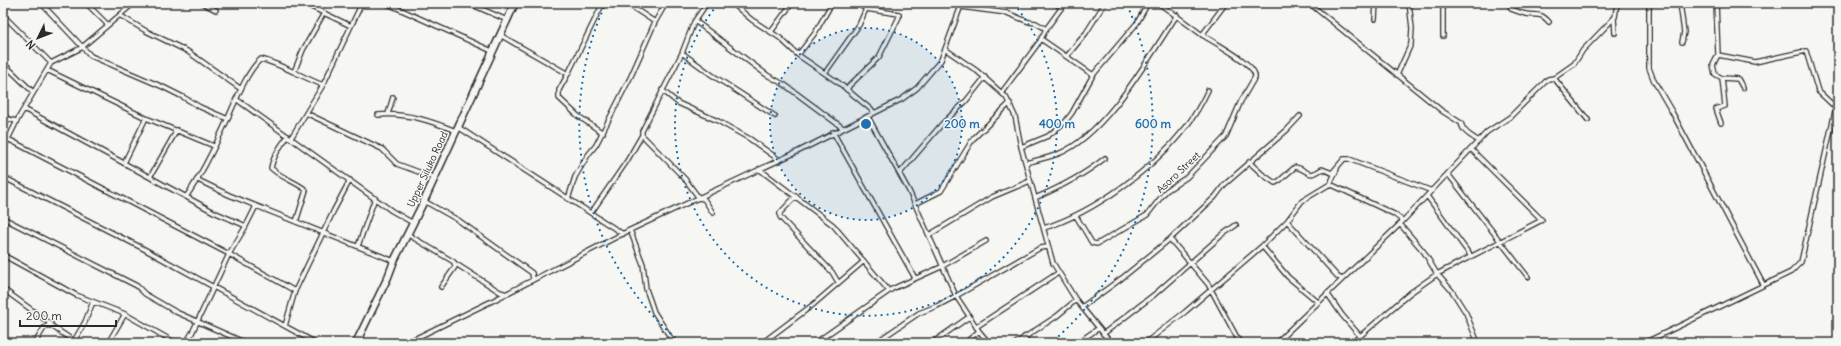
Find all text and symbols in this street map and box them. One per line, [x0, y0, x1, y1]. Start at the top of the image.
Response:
north arrow [18, 18, 58, 58]
text: N [23, 37, 38, 52]
text: 200 m [944, 116, 980, 131]
text: 400 m [1039, 116, 1076, 131]
text: 600 m [1135, 116, 1172, 131]
centre of rings [859, 117, 873, 131]
street label: Upper Siluko Road [404, 129, 451, 209]
street label: Asoro Street [1154, 148, 1203, 196]
scale bar [20, 302, 116, 328]
text: 200 m [26, 308, 62, 323]

